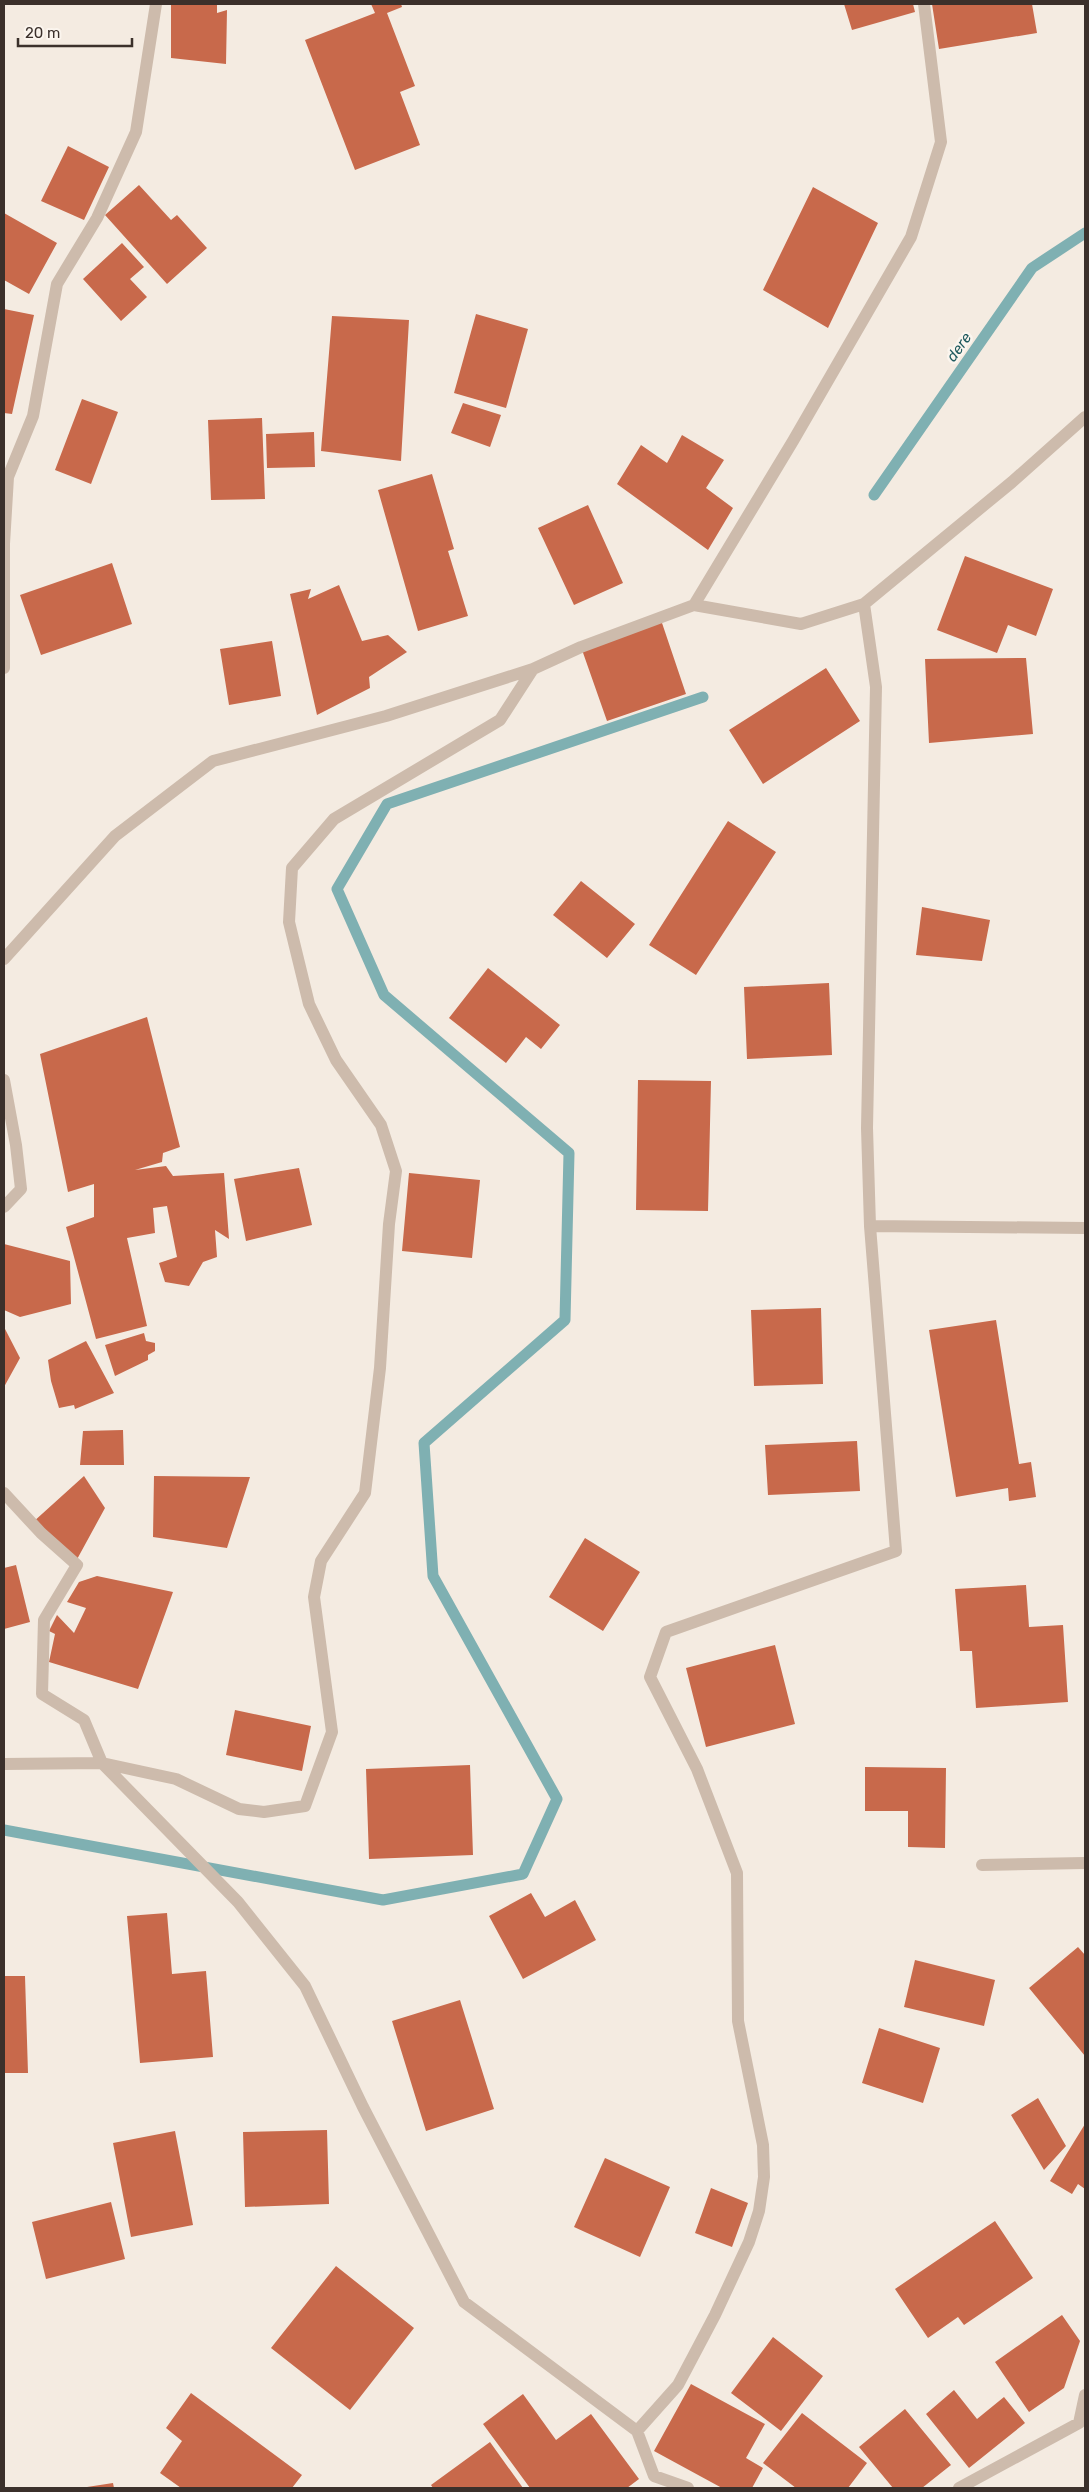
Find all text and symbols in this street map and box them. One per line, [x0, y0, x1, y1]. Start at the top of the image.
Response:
scale bar [18, 15, 131, 47]
text: 20 m [25, 24, 60, 42]
water label: dere [943, 329, 976, 365]

